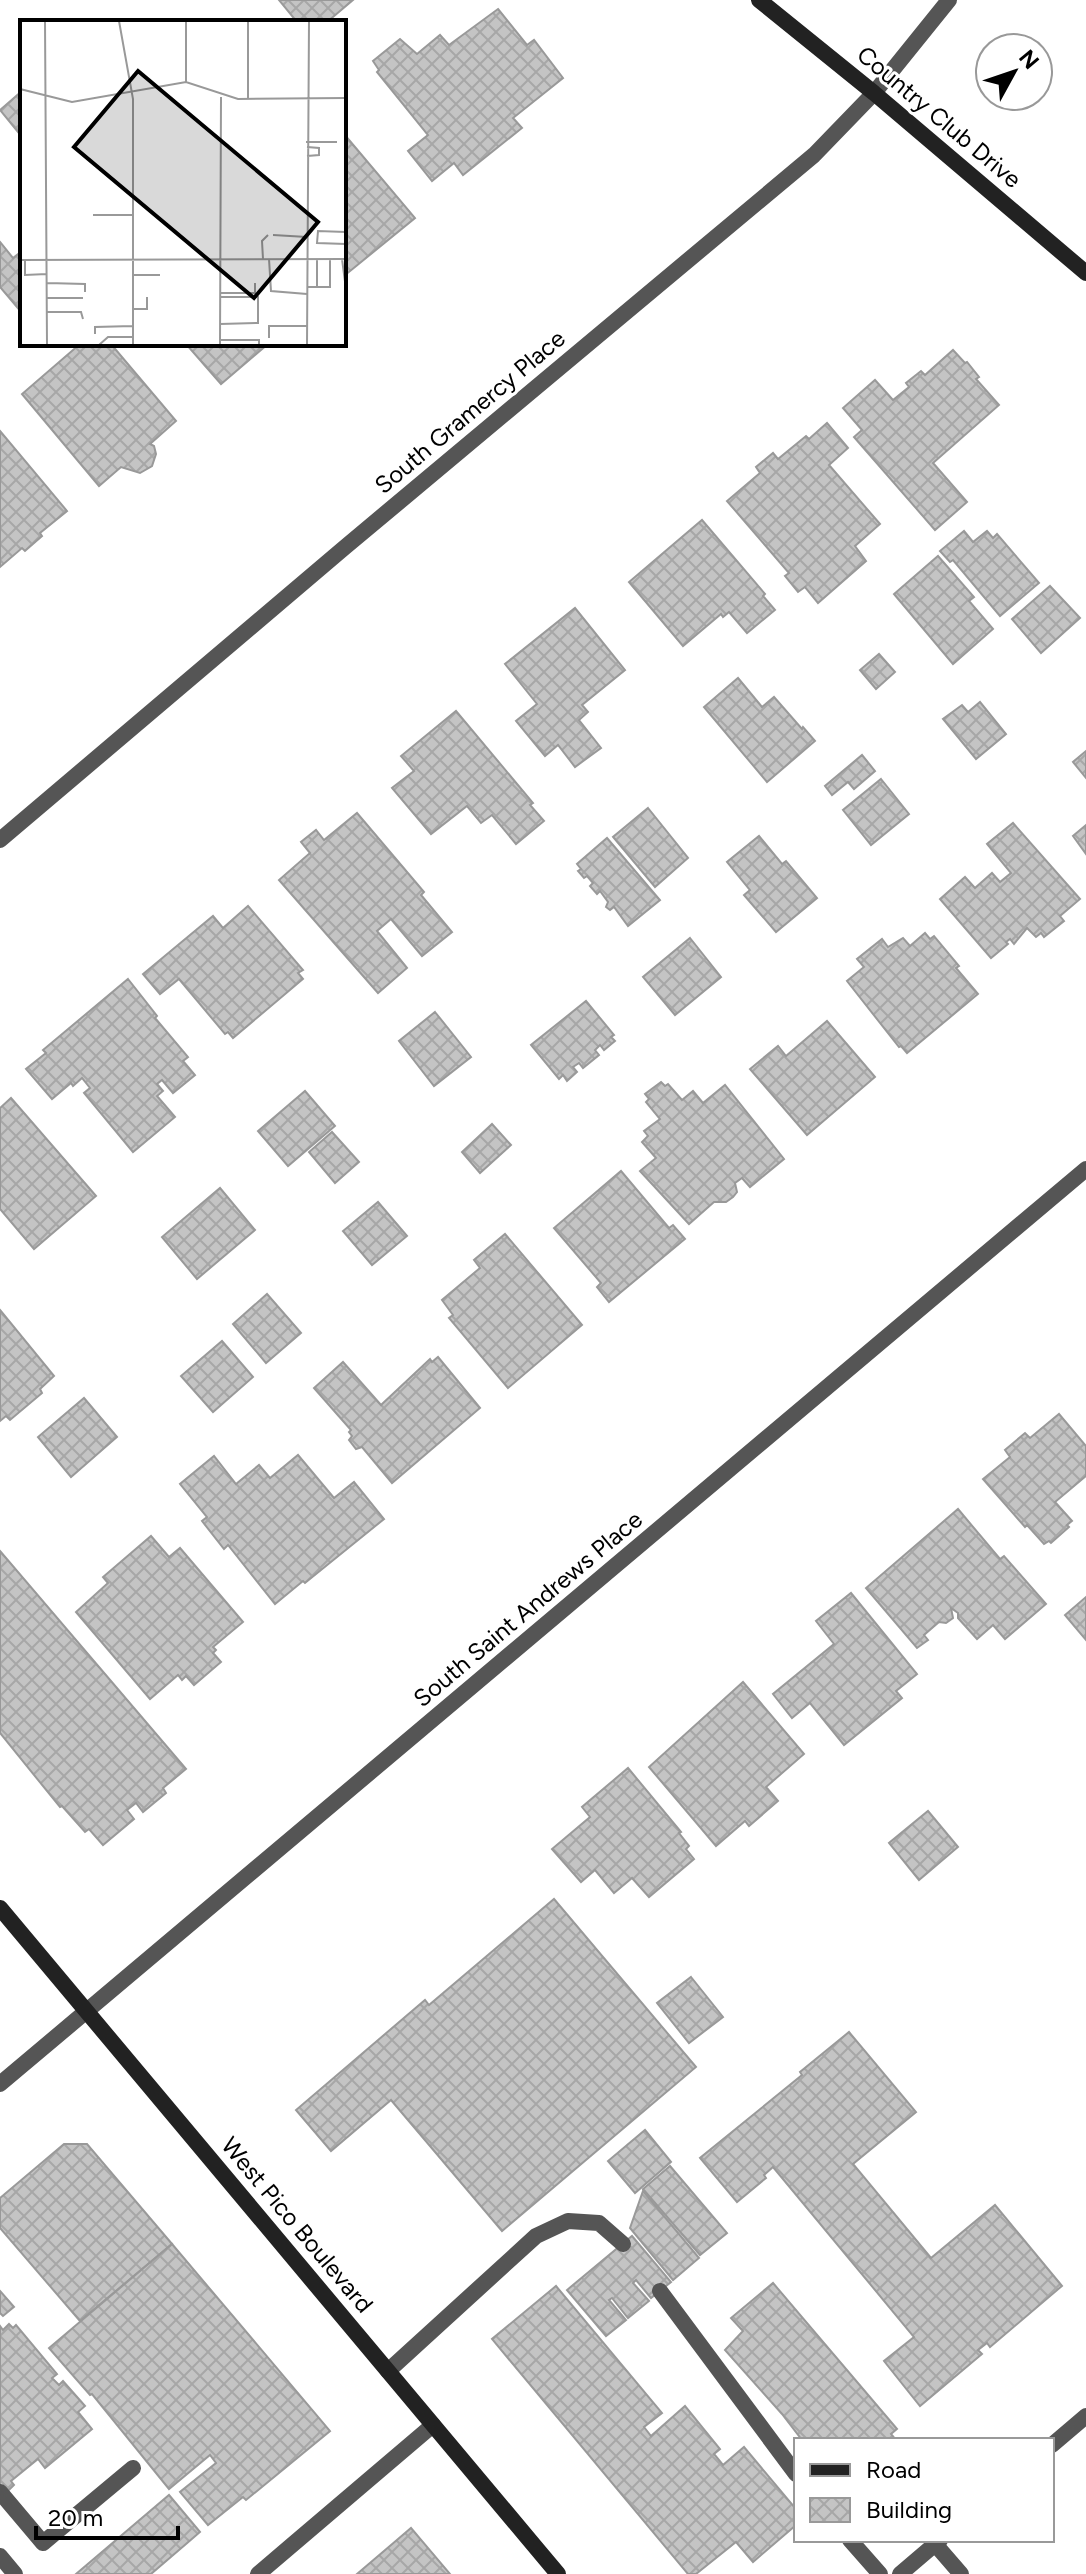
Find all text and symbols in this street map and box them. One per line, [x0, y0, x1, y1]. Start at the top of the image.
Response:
inset map [20, 20, 346, 346]
north arrow [974, 32, 1054, 112]
street label: Country Club Drive [851, 40, 1027, 194]
text: N [1013, 44, 1045, 75]
street label: South Gramercy Place [369, 324, 571, 500]
street label: South Saint Andrews Place [408, 1504, 648, 1713]
street label: West Pico Boulevard [215, 2131, 379, 2318]
legend [794, 2438, 1054, 2542]
text: Road [866, 2455, 921, 2484]
scale bar [36, 2490, 178, 2540]
text: Building [866, 2495, 952, 2524]
text: 20 m [48, 2503, 103, 2532]

